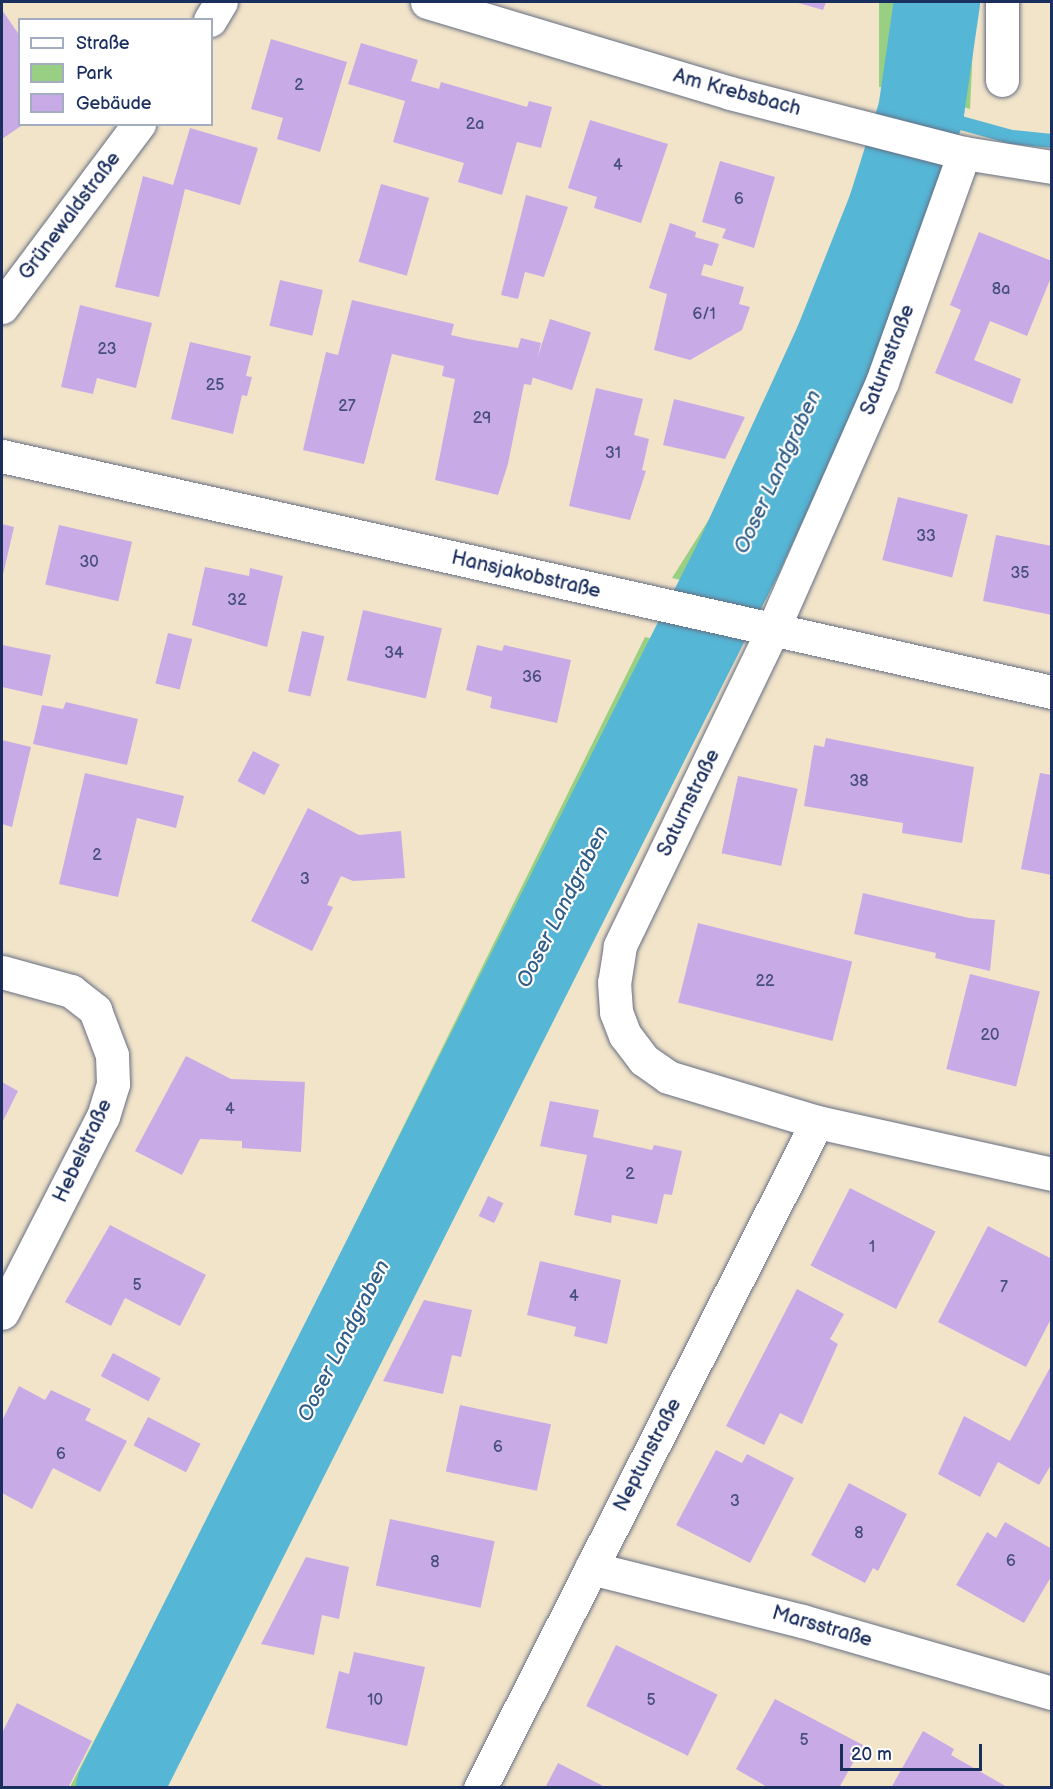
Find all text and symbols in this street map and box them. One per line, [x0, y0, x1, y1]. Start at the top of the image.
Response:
legend [18, 18, 213, 126]
text: Straße [76, 33, 129, 54]
text: Park [76, 63, 112, 84]
street label: Am Krebsbach [671, 64, 803, 122]
house number: 2 [294, 76, 304, 96]
text: Gebäude [76, 93, 152, 114]
house number: 2a [466, 115, 484, 135]
street label: Grünewaldstraße [14, 147, 126, 285]
house number: 4 [613, 156, 623, 176]
house number: 6 [734, 190, 744, 210]
house number: 8a [992, 280, 1010, 300]
street label: Saturnstraße [856, 301, 920, 419]
house number: 6/1 [692, 305, 716, 325]
house number: 23 [98, 340, 116, 360]
house number: 25 [206, 376, 224, 396]
water label: Ooser Landgraben [729, 386, 827, 558]
house number: 27 [338, 397, 356, 417]
house number: 29 [473, 409, 491, 429]
house number: 31 [605, 444, 621, 464]
house number: 33 [916, 527, 936, 547]
street label: Hansjakobstraße [449, 546, 603, 604]
house number: 30 [79, 553, 99, 573]
house number: 35 [1010, 564, 1030, 584]
house number: 32 [227, 591, 247, 611]
house number: 34 [384, 644, 404, 664]
house number: 36 [522, 668, 542, 688]
street label: Saturnstraße [653, 745, 725, 861]
house number: 38 [849, 772, 869, 792]
water label: Ooser Landgraben [511, 822, 615, 992]
house number: 2 [92, 846, 102, 866]
house number: 3 [300, 870, 310, 890]
house number: 22 [756, 972, 774, 992]
house number: 20 [981, 1026, 999, 1046]
street label: Hebelstraße [49, 1096, 117, 1206]
house number: 4 [225, 1100, 235, 1120]
house number: 2 [625, 1165, 635, 1185]
house number: 1 [869, 1238, 875, 1258]
water label: Ooser Landgraben [292, 1256, 396, 1426]
house number: 5 [132, 1276, 142, 1296]
house number: 7 [1000, 1278, 1008, 1298]
house number: 4 [569, 1287, 579, 1307]
street label: Neptunstraße [609, 1394, 687, 1516]
house number: 6 [493, 1438, 503, 1458]
house number: 6 [56, 1445, 66, 1465]
house number: 3 [730, 1492, 740, 1512]
house number: 8 [854, 1524, 864, 1544]
house number: 6 [1006, 1552, 1016, 1572]
house number: 8 [430, 1553, 440, 1573]
street label: Marsstraße [769, 1601, 875, 1653]
house number: 10 [367, 1691, 383, 1711]
house number: 5 [646, 1691, 656, 1711]
house number: 5 [799, 1731, 809, 1751]
scale bar [843, 1732, 986, 1770]
text: 20 m [851, 1744, 892, 1765]

